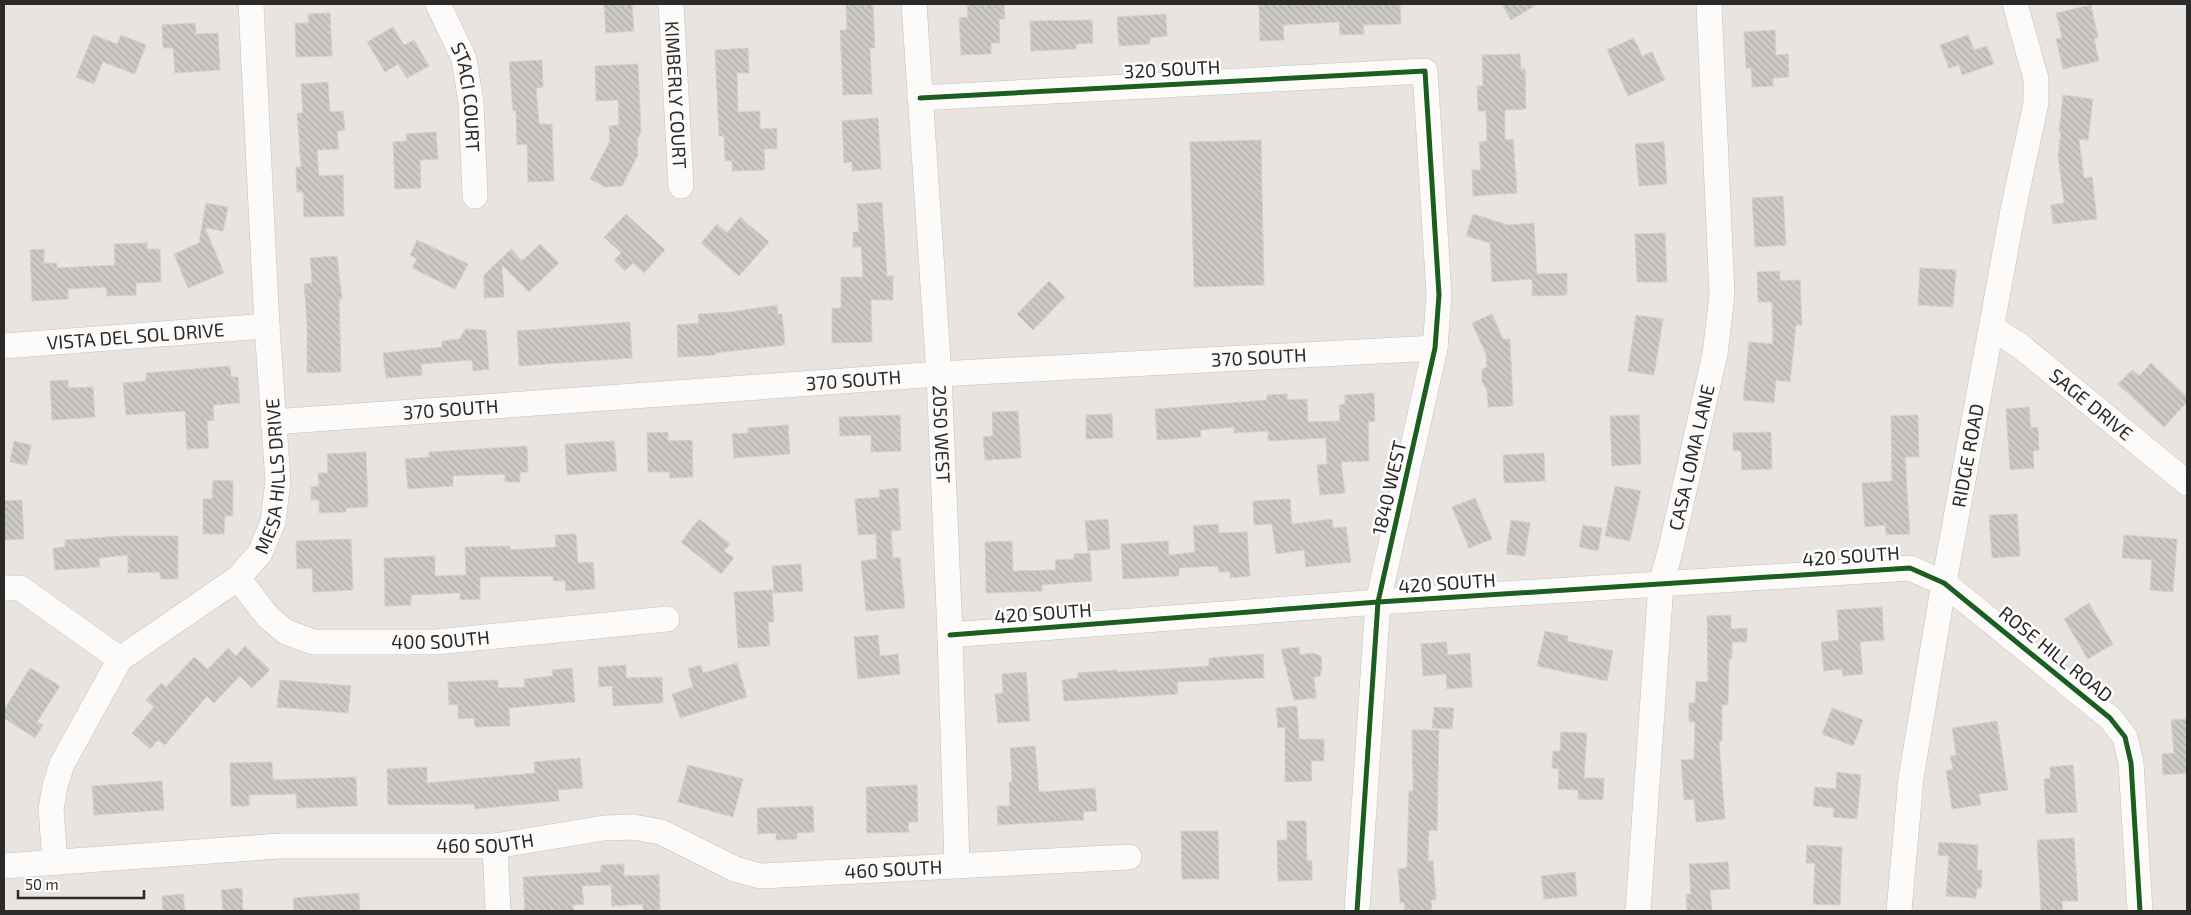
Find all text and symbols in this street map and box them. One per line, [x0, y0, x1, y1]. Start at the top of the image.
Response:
street label: KIMBERLY COURT [661, 20, 692, 169]
street label: STACI COURT [447, 38, 485, 153]
street label: 320 SOUTH [1123, 54, 1221, 83]
street label: VISTA DEL SOL DRIVE [46, 317, 225, 354]
street label: 370 SOUTH [1210, 343, 1307, 371]
street label: SAGE DRIVE [2045, 363, 2138, 445]
street label: 370 SOUTH [805, 365, 902, 395]
street label: CASA LOMA LANE [1663, 382, 1719, 533]
street label: 2050 WEST [928, 385, 956, 484]
street label: 370 SOUTH [402, 394, 499, 424]
street label: MESA HILLS DRIVE [249, 398, 289, 557]
street label: RIDGE ROAD [1946, 402, 1988, 509]
street label: 1840 WEST [1366, 438, 1411, 538]
street label: 420 SOUTH [1801, 541, 1901, 570]
street label: 420 SOUTH [1397, 568, 1497, 597]
street label: 420 SOUTH [993, 598, 1093, 627]
street label: ROSE HILL ROAD [1995, 601, 2118, 707]
street label: 400 SOUTH [391, 625, 491, 653]
street label: 460 SOUTH [436, 828, 536, 857]
street label: 460 SOUTH [844, 855, 943, 883]
scale bar [18, 868, 144, 900]
text: 50 m [25, 875, 59, 893]

